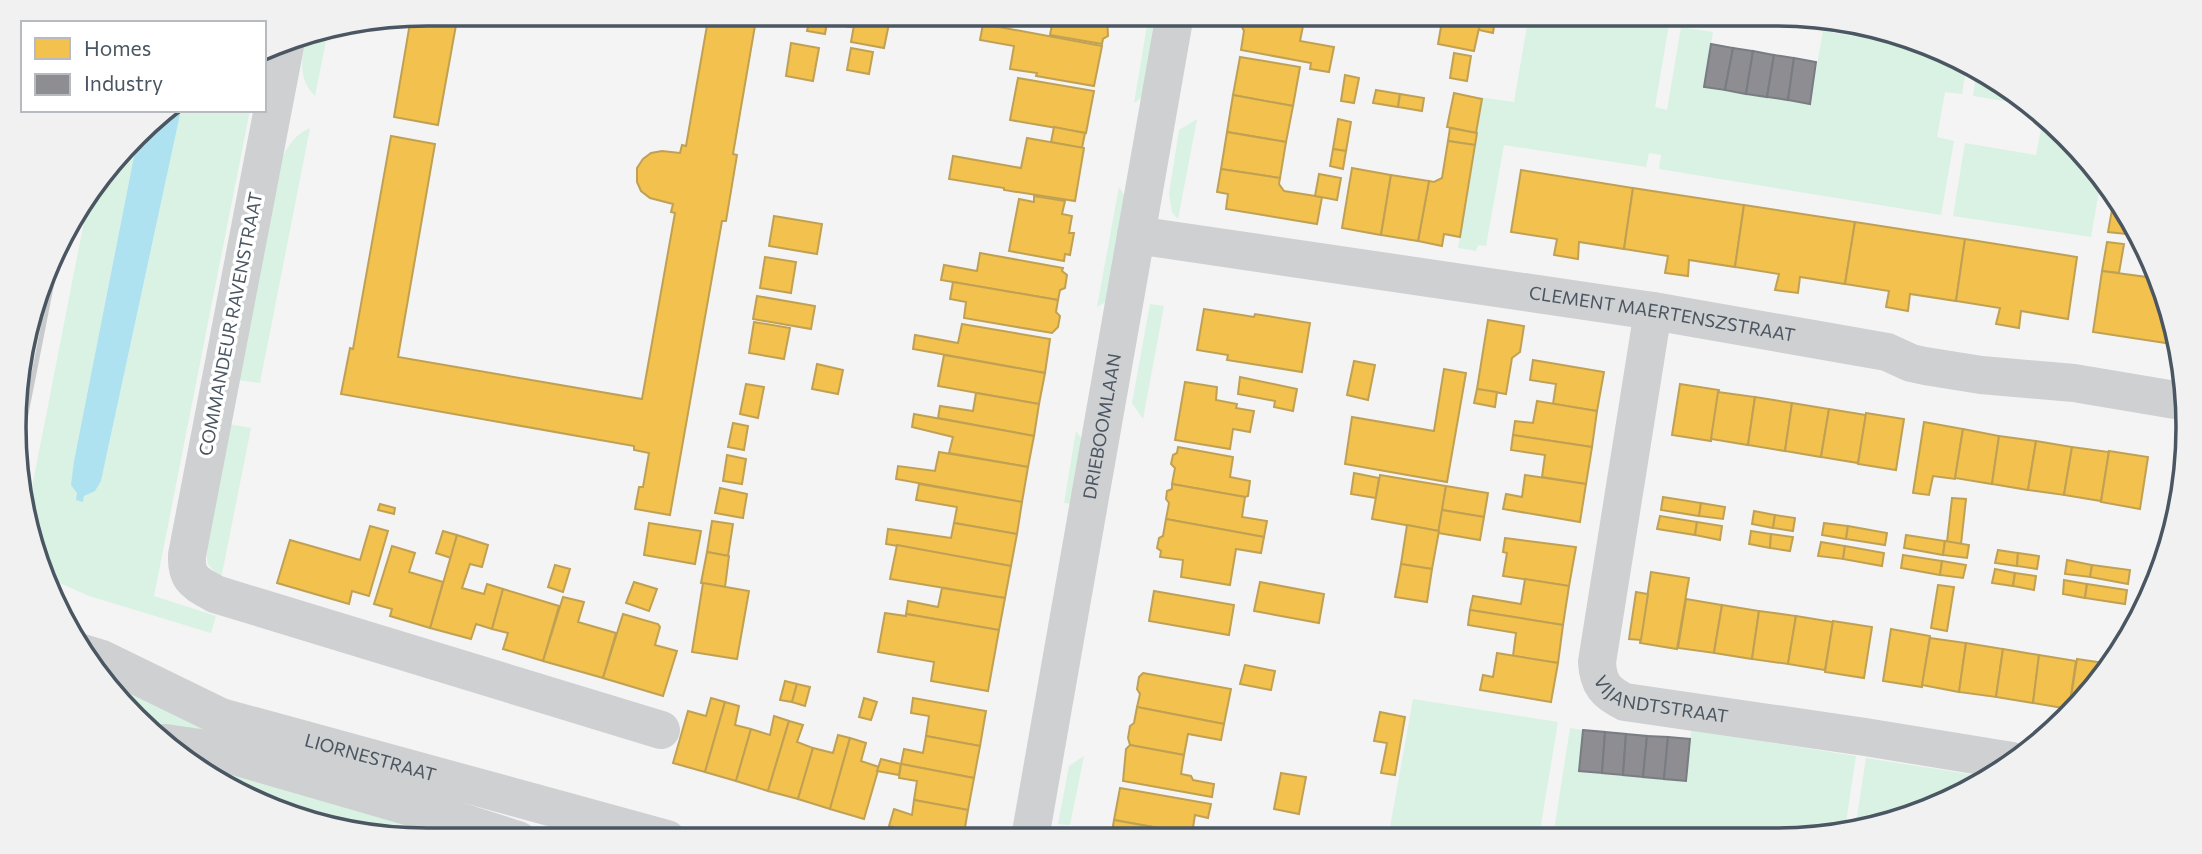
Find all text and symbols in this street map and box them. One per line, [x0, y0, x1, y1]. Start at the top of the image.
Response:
legend [21, 21, 266, 112]
text: Homes [84, 35, 151, 60]
text: Industry [84, 70, 163, 95]
street label: COMMANDEUR RAVENSTRAAT [194, 190, 266, 458]
street label: CLEMENT MAERTENSZSTRAAT [1528, 281, 1797, 346]
street label: DRIEBOOMLAAN [1078, 351, 1125, 501]
street label: VIJANDTSTRAAT [1590, 671, 1730, 727]
street label: LIORNESTRAAT [302, 728, 439, 785]

